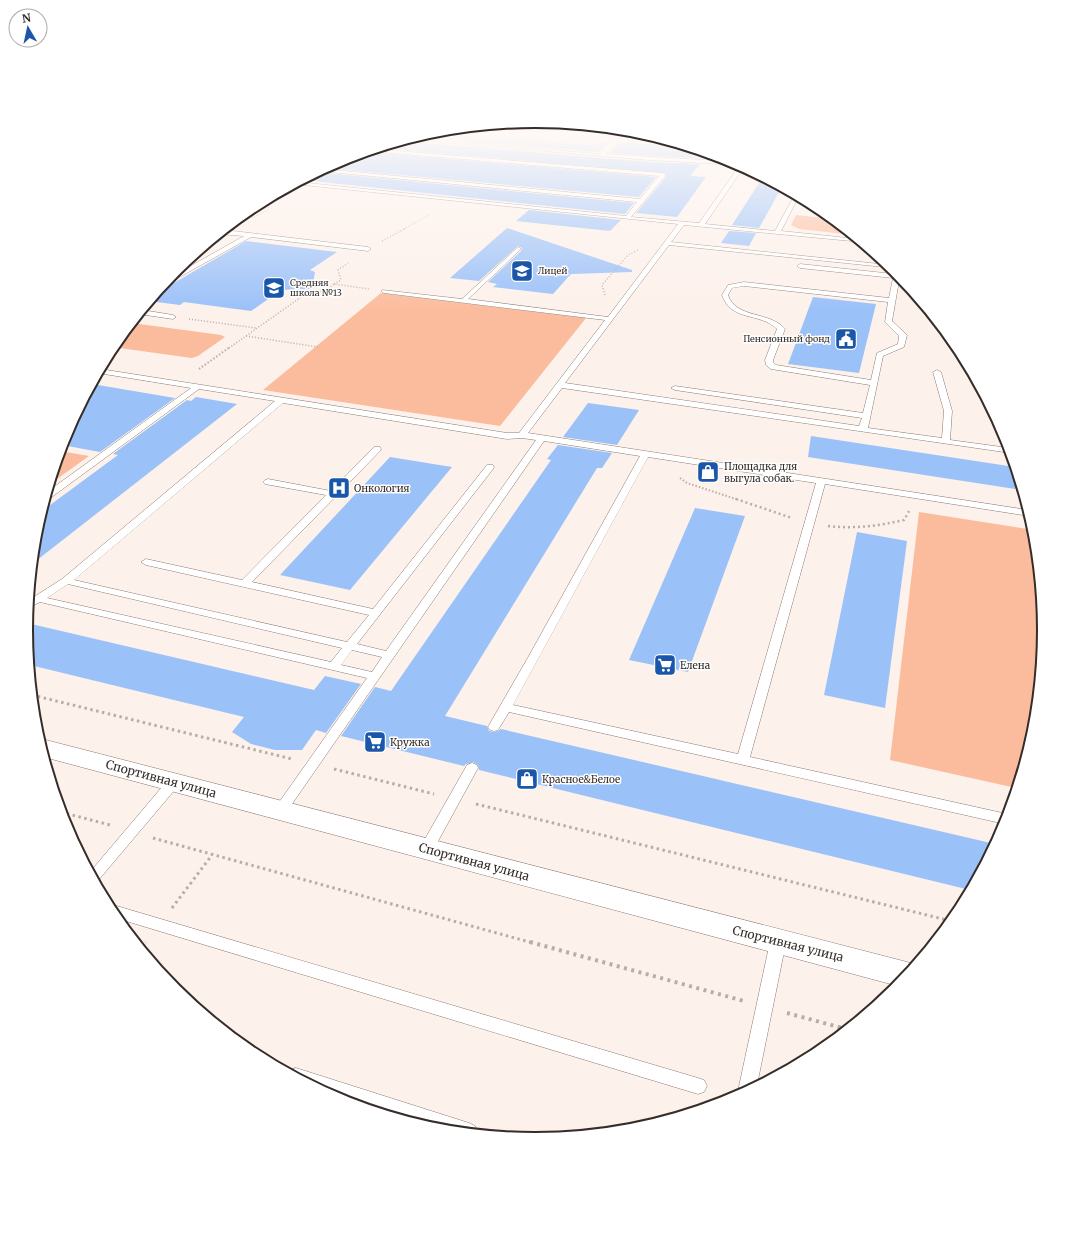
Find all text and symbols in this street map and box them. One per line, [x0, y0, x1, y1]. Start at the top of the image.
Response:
north arrow [8, 8, 48, 48]
text: N [21, 10, 32, 26]
school or university icon: Лицей [509, 258, 535, 284]
place label: Лицей [538, 265, 567, 276]
school or university icon: Средняя школа №13 [261, 275, 287, 301]
place label: Средняя школа №13 [290, 277, 342, 298]
public building icon: Пенсионный фонд [833, 326, 859, 352]
place label: Пенсионный фонд [743, 333, 830, 344]
shop icon: Площадка для выгула собак. [695, 459, 721, 485]
place label: Площадка для выгула собак. [724, 460, 797, 485]
hospital icon: Онкология [326, 475, 352, 501]
place label: Онкология [354, 482, 410, 495]
supermarket icon: Елена [652, 652, 678, 678]
place label: Елена [680, 659, 711, 672]
supermarket icon: Кружка [362, 729, 388, 755]
place label: Кружка [390, 736, 430, 749]
street label: Спортивная улица [104, 757, 219, 801]
shop icon: Красное&Белое [514, 766, 540, 792]
place label: Красное&Белое [542, 773, 620, 786]
street label: Спортивная улица [417, 840, 532, 884]
street label: Спортивная улица [731, 922, 846, 965]

